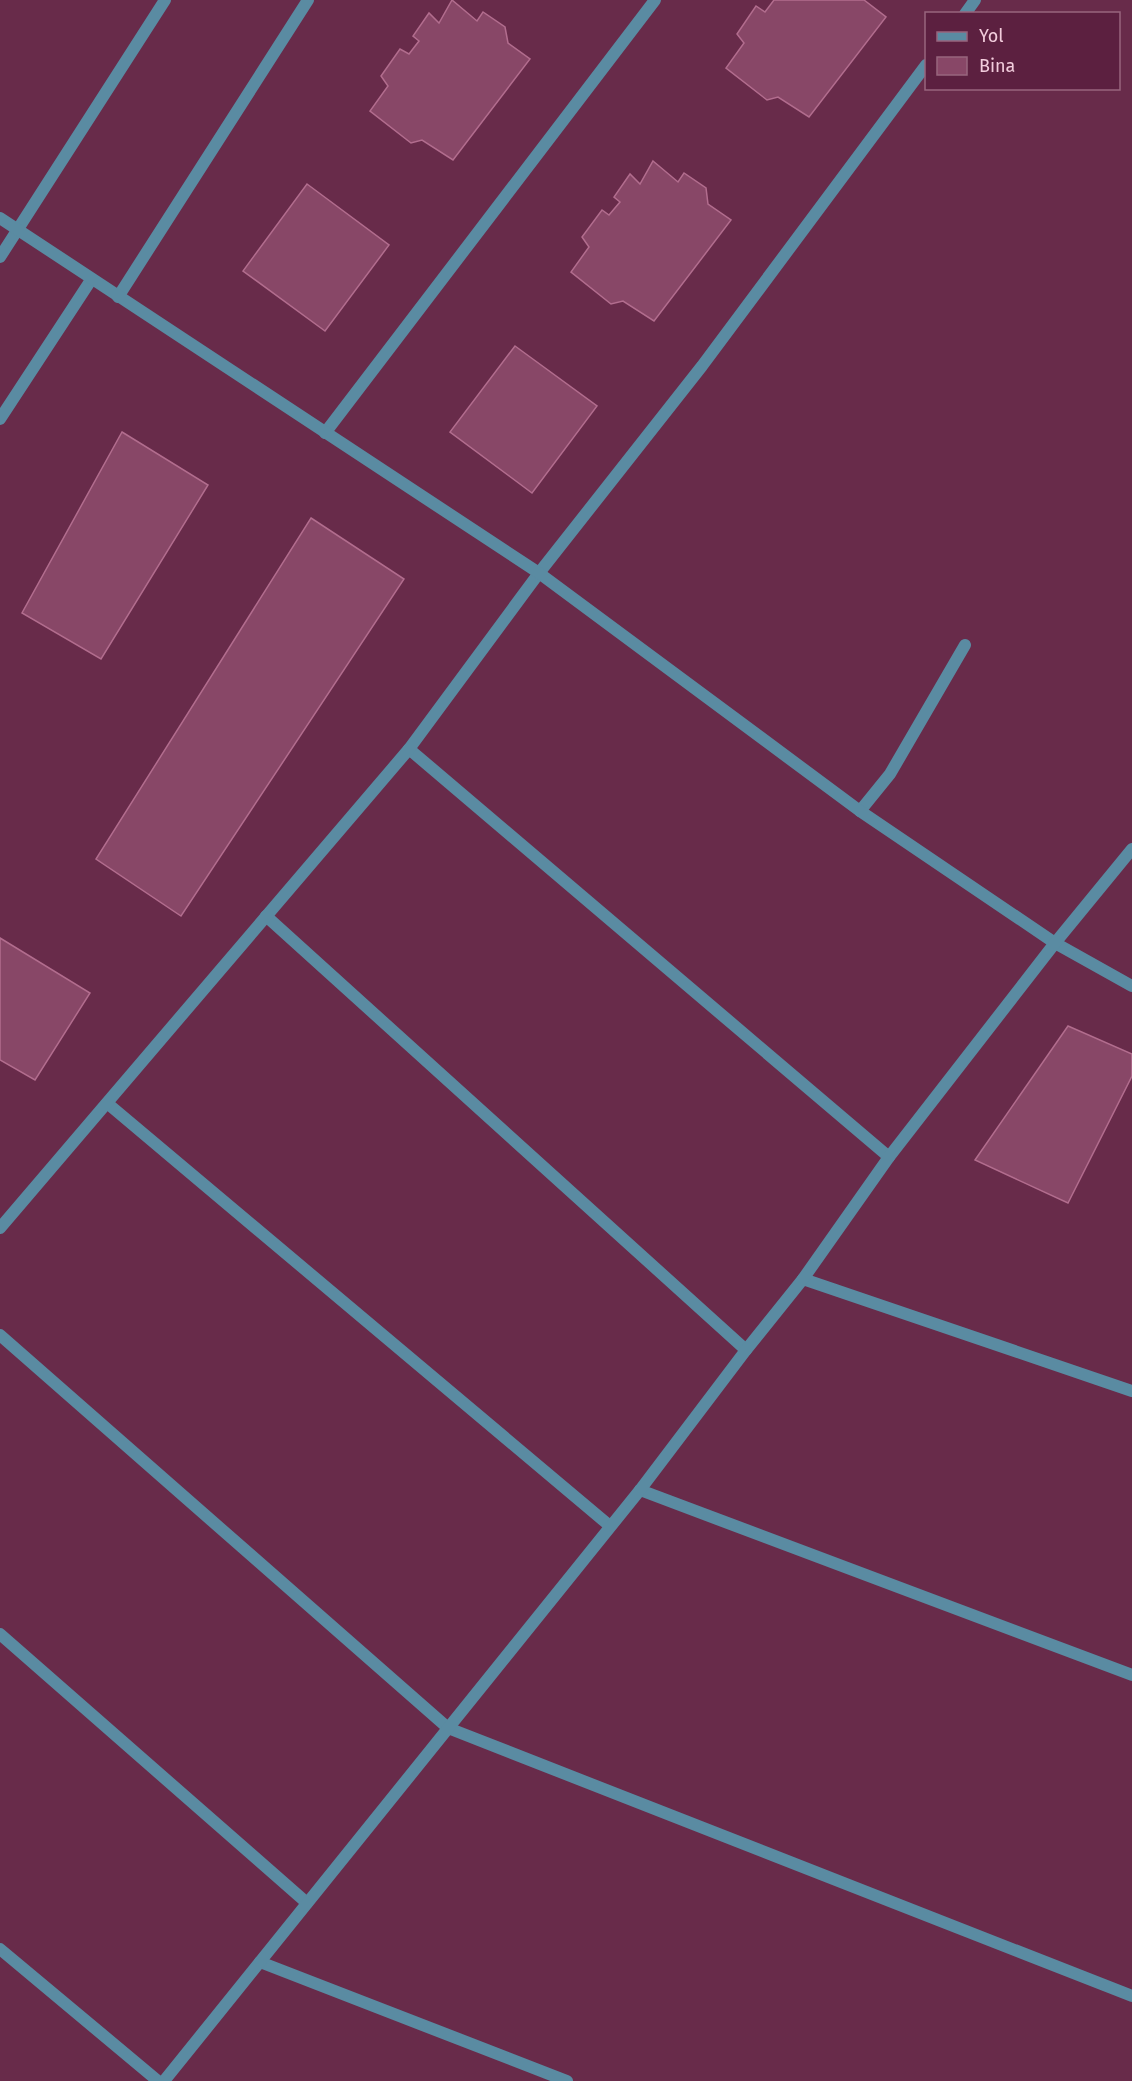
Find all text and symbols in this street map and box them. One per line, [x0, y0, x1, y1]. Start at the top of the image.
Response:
legend [925, 12, 1120, 90]
text: Yol [979, 25, 1004, 47]
text: Bina [979, 55, 1015, 77]

